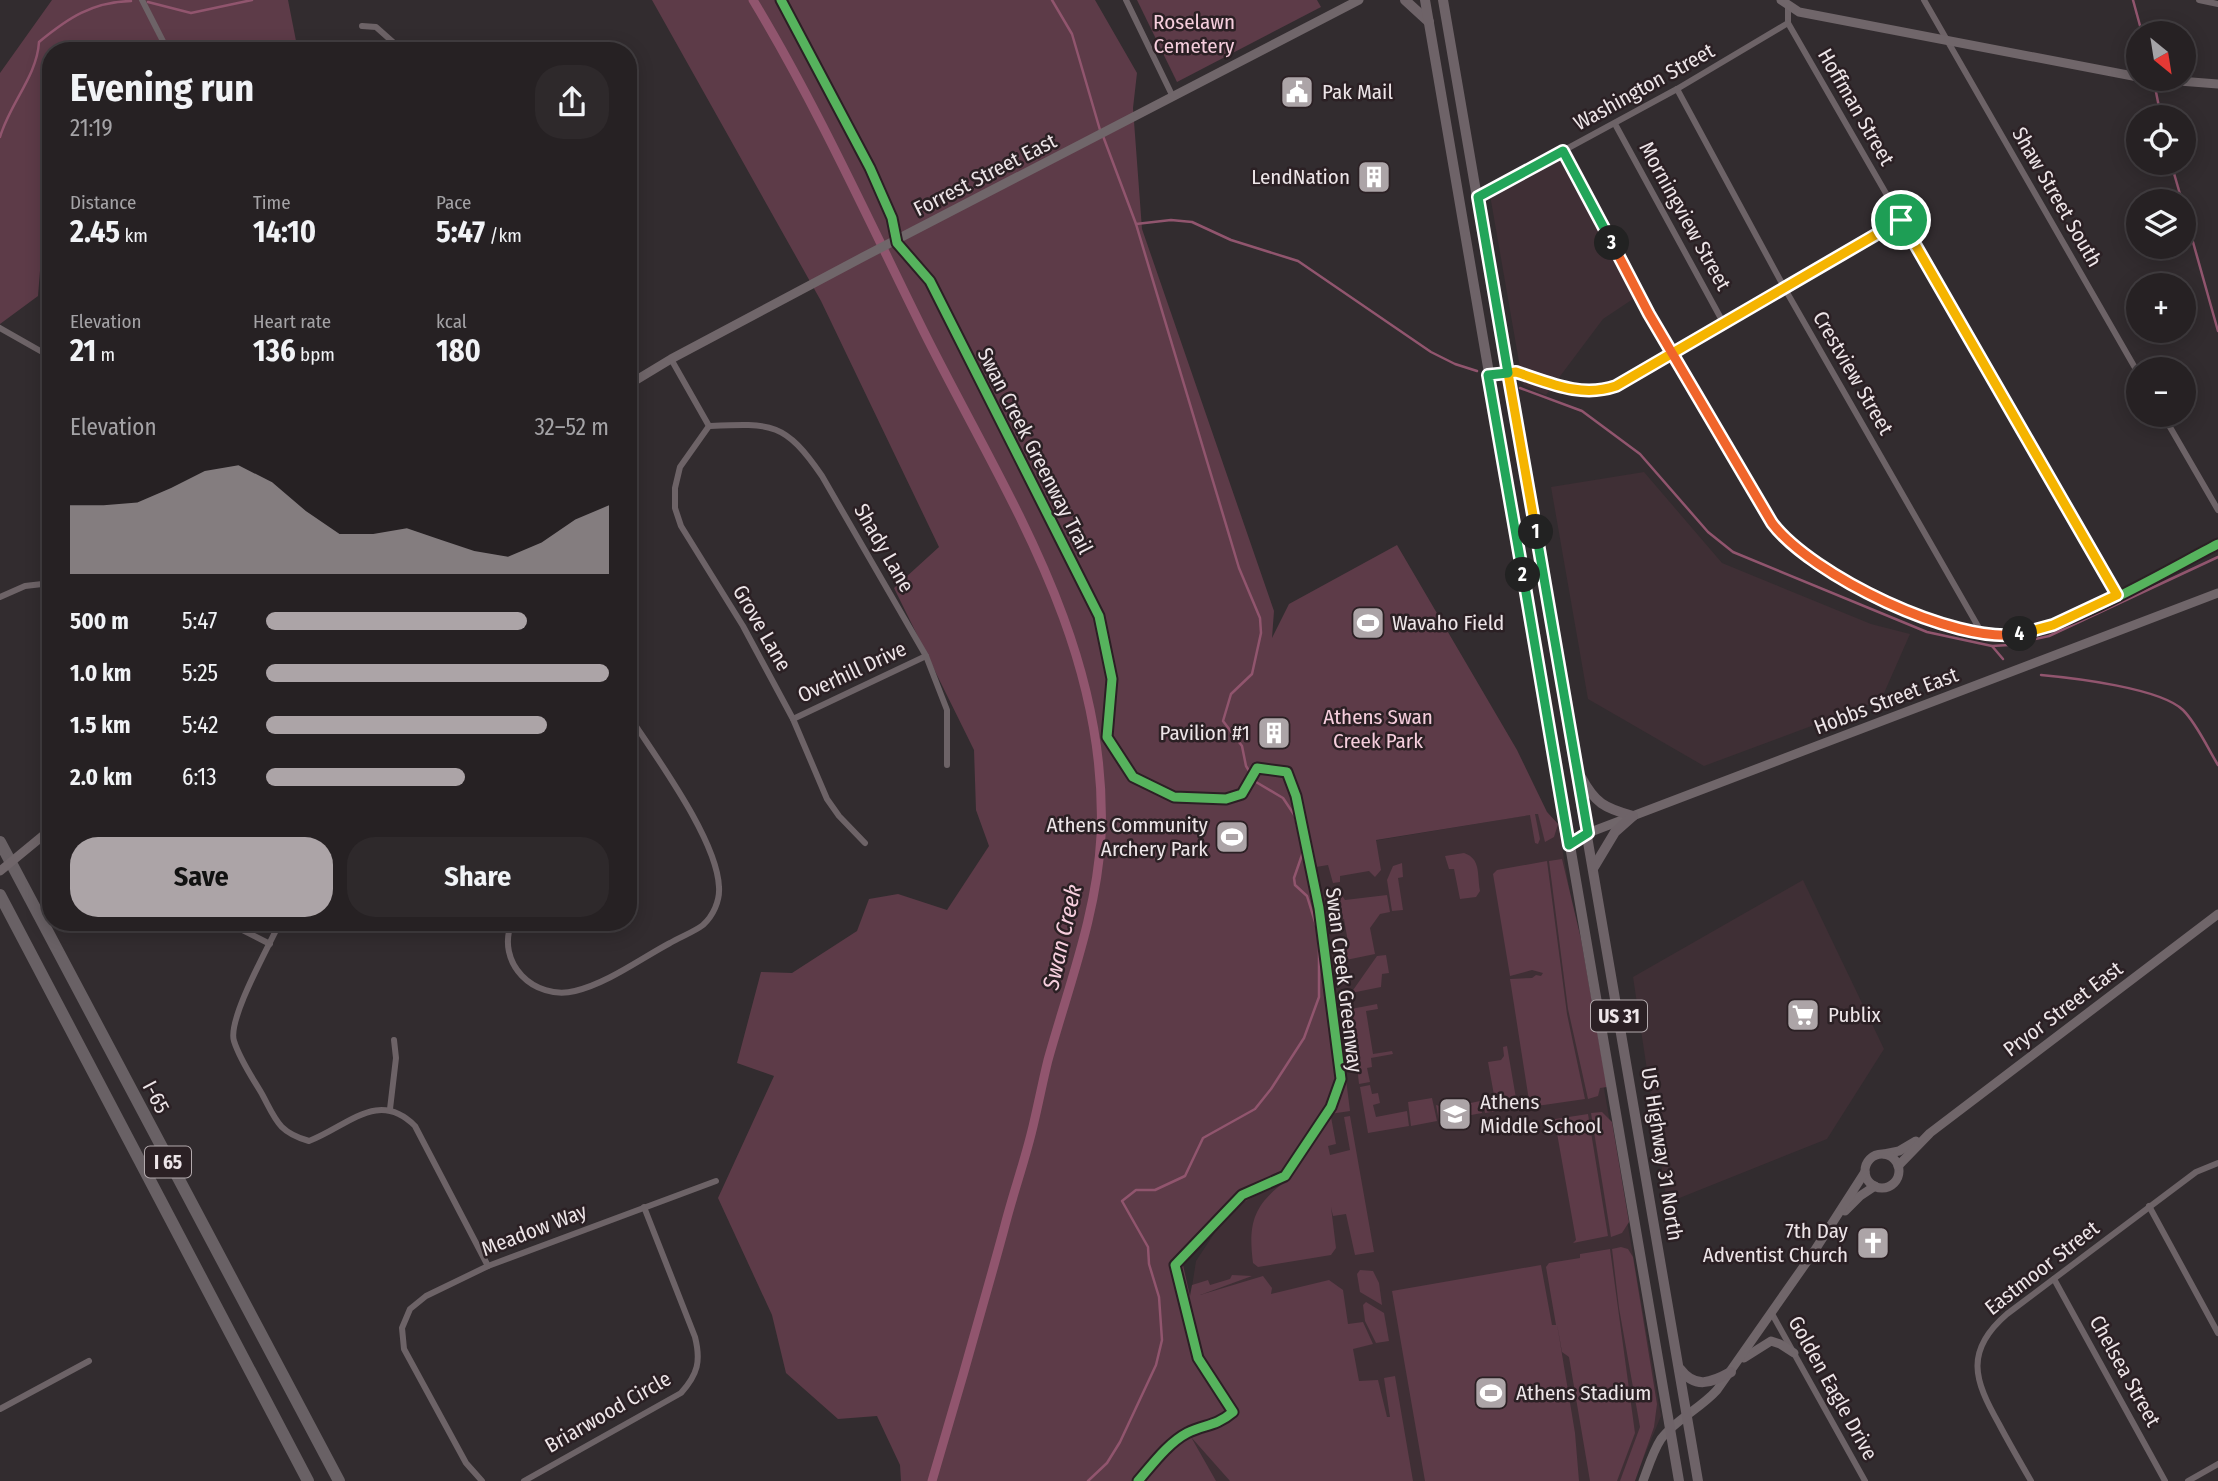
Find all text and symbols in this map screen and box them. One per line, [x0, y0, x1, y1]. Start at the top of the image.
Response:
park label: Roselawn Cemetery [1153, 9, 1235, 59]
north arrow [2126, 21, 2196, 91]
map controls [2126, 21, 2196, 427]
street label: Washington Street [1569, 38, 1719, 136]
street label: Hoffman Street [1812, 44, 1900, 170]
text: Evening run [70, 65, 254, 111]
button: share [535, 65, 609, 139]
public building icon: Pak Mail [1278, 73, 1316, 111]
place label: Pak Mail [1322, 79, 1393, 105]
button: locate [2126, 105, 2196, 175]
text: 21:19 [70, 114, 113, 142]
street label: Shaw Street South [2006, 122, 2108, 272]
street label: Forrest Street East [909, 128, 1061, 222]
street label: Morningview Street [1633, 137, 1737, 295]
building icon: LendNation [1355, 158, 1393, 196]
place label: LendNation [1251, 164, 1350, 190]
button: layers [2126, 189, 2196, 259]
pin [1871, 190, 1931, 250]
text: Distance [70, 191, 137, 214]
text: Time [253, 191, 291, 214]
text: Pace [436, 191, 471, 214]
icon: arrive [1882, 201, 1920, 239]
text: 2.45 [70, 214, 120, 250]
text: 14:10 [253, 214, 316, 250]
text: 5:47 [436, 214, 485, 250]
text: km [120, 224, 148, 247]
text: /km [485, 224, 522, 247]
pin: 3 [1594, 226, 1630, 260]
text: 3 [1607, 231, 1616, 254]
button: + [2126, 273, 2196, 343]
street label: Crestview Street [1807, 306, 1899, 440]
text: Elevation [70, 310, 142, 333]
text: Heart rate [253, 310, 331, 333]
text: kcal [436, 310, 467, 333]
text: 21 [70, 333, 96, 369]
text: 136 [253, 333, 296, 369]
text: 180 [436, 333, 481, 369]
text: m [96, 343, 115, 366]
text: bpm [296, 343, 335, 366]
street label: Swan Creek Greenway Trail [972, 344, 1099, 559]
button: − [2126, 357, 2196, 427]
text: Elevation [70, 413, 157, 441]
text: 32–52 m [534, 413, 609, 441]
street label: Shady Lane [848, 499, 920, 597]
pin: 1 [1518, 514, 1554, 550]
text: 1 [1531, 520, 1540, 543]
pin: 2 [1506, 558, 1540, 592]
text: 2 [1518, 563, 1527, 586]
street label: Grove Lane [727, 580, 797, 676]
sports icon: Wavaho Field [1349, 604, 1387, 642]
text: 500 m [70, 607, 129, 635]
text: 5:47 [182, 607, 217, 635]
place label: Wavaho Field [1392, 610, 1504, 636]
pin: 4 [2002, 616, 2038, 652]
text: 4 [2015, 622, 2024, 645]
street label: Overhill Drive [793, 635, 911, 709]
text: 1.0 km [70, 659, 131, 687]
text: 5:25 [182, 659, 218, 687]
street label: Hobbs Street East [1810, 662, 1962, 740]
park label: Athens Swan Creek Park [1323, 704, 1433, 754]
text: 1.5 km [70, 711, 131, 739]
text: 5:42 [182, 711, 218, 739]
building icon: Pavilion #1 [1255, 714, 1293, 752]
place label: Pavilion #1 [1160, 720, 1250, 746]
text: 2.0 km [70, 763, 132, 791]
text: 6:13 [182, 763, 217, 791]
place label: Athens Community Archery Park [1047, 812, 1209, 862]
sports icon: Athens Community Archery Park [1213, 818, 1251, 856]
button: Save [70, 837, 333, 917]
button: Share [347, 837, 609, 917]
water label: Swan Creek [1036, 882, 1088, 993]
street label: Swan Creek Greenway [1320, 886, 1368, 1075]
street label: Pryor Street East [1998, 956, 2128, 1062]
supermarket icon: Publix [1784, 996, 1822, 1034]
road number: US 31 [1591, 1000, 1647, 1032]
place label: Publix [1828, 1002, 1881, 1028]
street label: US Highway 31 North [1635, 1065, 1689, 1243]
street label: I-65 [137, 1076, 175, 1118]
place label: Athens Middle School [1480, 1089, 1602, 1139]
school or university icon: Athens Middle School [1436, 1095, 1474, 1133]
road number: I 65 [145, 1146, 191, 1178]
street label: Meadow Way [478, 1198, 591, 1262]
street label: Eastmoor Street [1980, 1215, 2104, 1321]
place label: 7th Day Adventist Church [1703, 1218, 1849, 1268]
church icon: 7th Day Adventist Church [1854, 1224, 1892, 1262]
street label: Golden Eagle Drive [1783, 1311, 1883, 1465]
street label: Chelsea Street [2084, 1311, 2166, 1431]
street label: Briarwood Circle [540, 1365, 676, 1459]
sports icon: Athens Stadium [1472, 1374, 1510, 1412]
place label: Athens Stadium [1516, 1380, 1651, 1406]

